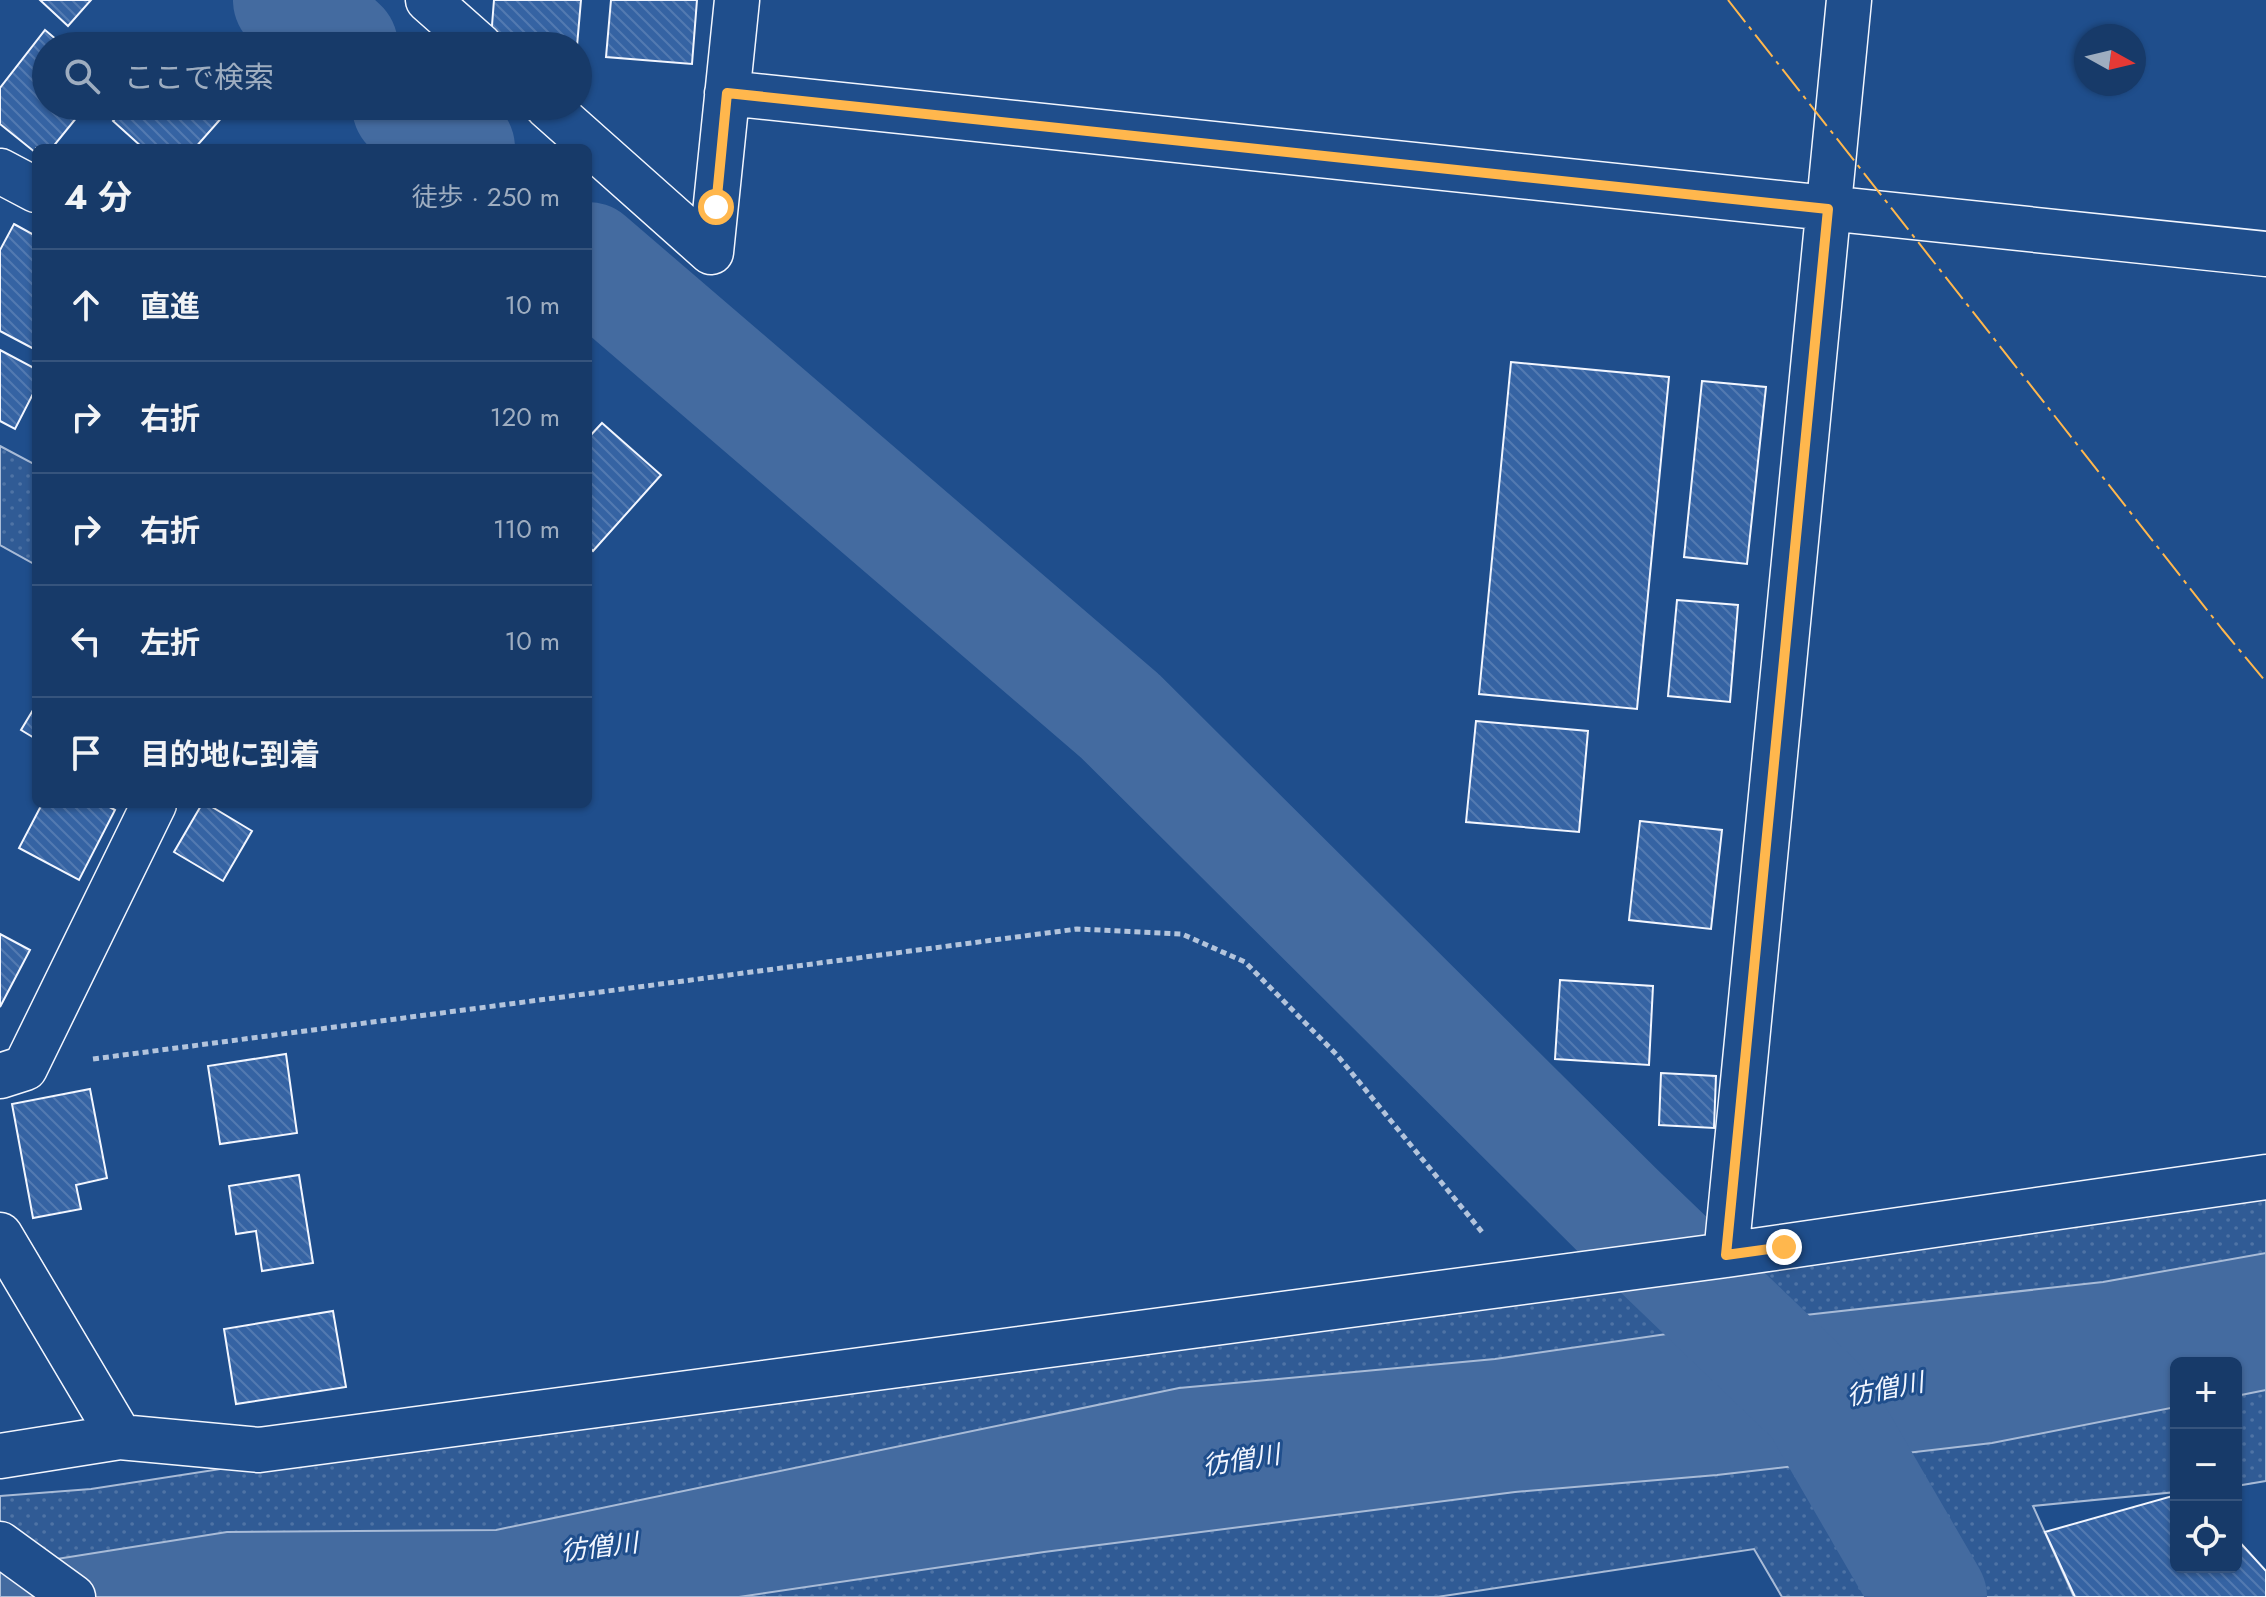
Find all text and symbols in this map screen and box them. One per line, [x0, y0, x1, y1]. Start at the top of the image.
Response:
north arrow [2074, 24, 2146, 96]
search box [32, 32, 592, 120]
icon: search [60, 54, 104, 98]
text: ここで検索 [124, 56, 274, 99]
text: 4 分 [64, 173, 132, 222]
text: 徒歩 · 250 m [411, 178, 560, 216]
route start [698, 189, 734, 225]
icon: ahead [64, 283, 108, 327]
text: 直進 [140, 285, 200, 328]
text: 10 m [505, 286, 560, 324]
icon: right [64, 395, 108, 439]
text: 右折 [140, 397, 200, 440]
text: 120 m [490, 398, 560, 436]
icon: right [64, 507, 108, 551]
text: 右折 [140, 509, 200, 552]
text: 110 m [493, 510, 560, 548]
icon: left [64, 619, 108, 663]
text: 左折 [140, 621, 200, 664]
text: 10 m [505, 622, 560, 660]
icon: arrive [64, 731, 108, 775]
text: 目的地に到着 [140, 733, 320, 776]
route end [1766, 1229, 1802, 1265]
map controls [2170, 1357, 2242, 1573]
button: + [2170, 1357, 2242, 1429]
water label: 彷僧川 [1843, 1362, 1930, 1415]
button: − [2170, 1429, 2242, 1501]
water label: 彷僧川 [1200, 1435, 1285, 1485]
button: locate [2170, 1501, 2242, 1573]
water label: 彷僧川 [558, 1523, 643, 1571]

